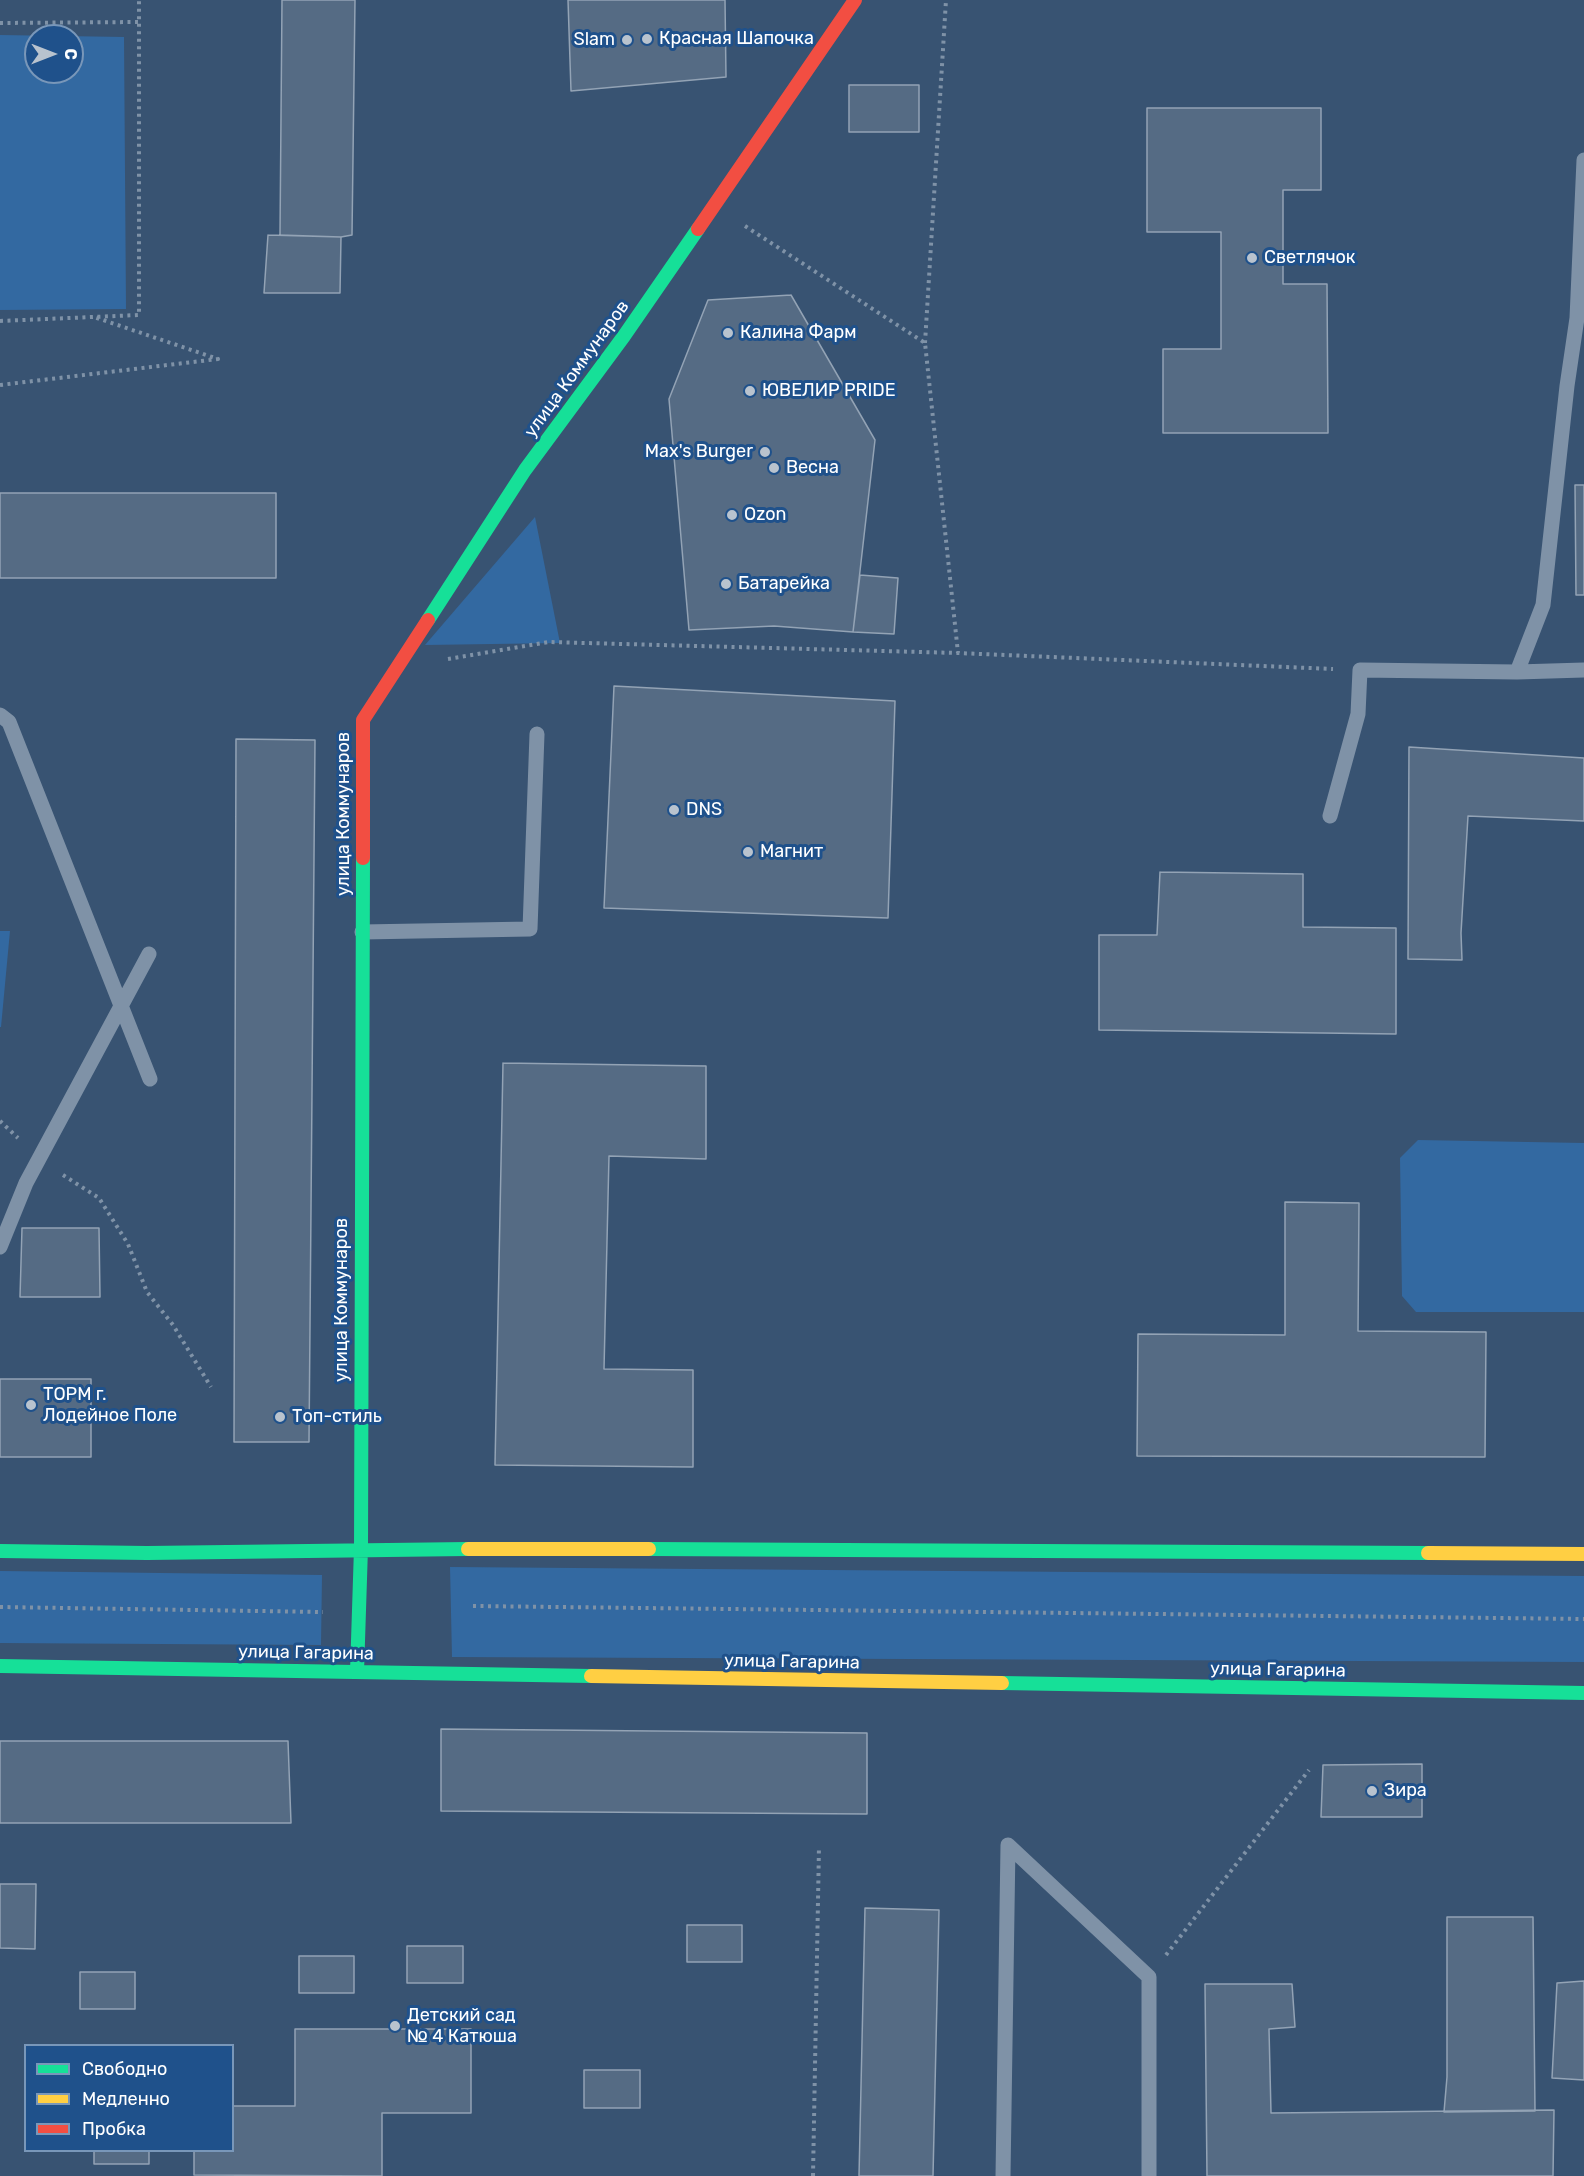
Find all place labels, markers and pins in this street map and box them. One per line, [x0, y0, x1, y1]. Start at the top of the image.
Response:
place label: Красная Шапочка [659, 28, 814, 50]
place label: Slam [573, 29, 615, 51]
marker: Красная Шапочка [640, 32, 654, 46]
marker: Slam [620, 33, 634, 47]
place label: Светлячок [1264, 247, 1356, 269]
marker: Светлячок [1245, 251, 1259, 265]
place label: Калина Фарм [740, 322, 857, 344]
marker: Калина Фарм [721, 326, 735, 340]
place label: ЮВЕЛИР PRIDE [762, 380, 896, 402]
marker: ЮВЕЛИР PRIDE [743, 384, 757, 398]
place label: Max's Burger [645, 441, 753, 463]
marker: Max's Burger [758, 445, 772, 459]
place label: Весна [786, 457, 839, 479]
marker: Весна [767, 461, 781, 475]
place label: Ozon [744, 504, 786, 526]
marker: Ozon [725, 508, 739, 522]
place label: Батарейка [738, 573, 830, 595]
marker: Батарейка [719, 577, 733, 591]
place label: DNS [686, 799, 722, 821]
marker: DNS [667, 803, 681, 817]
place label: Магнит [760, 841, 823, 863]
marker: Магнит [741, 845, 755, 859]
place label: ТОРМ г. Лодейное Поле [43, 1384, 177, 1426]
marker: ТОРМ г. Лодейное Поле [24, 1398, 38, 1412]
place label: Топ-стиль [292, 1406, 382, 1428]
marker: Топ-стиль [273, 1410, 287, 1424]
place label: Зира [1384, 1780, 1427, 1802]
marker: Зира [1365, 1784, 1379, 1798]
place label: Детский сад № 4 Катюша [407, 2005, 517, 2048]
marker: Детский сад № 4 Катюша [388, 2019, 402, 2033]

